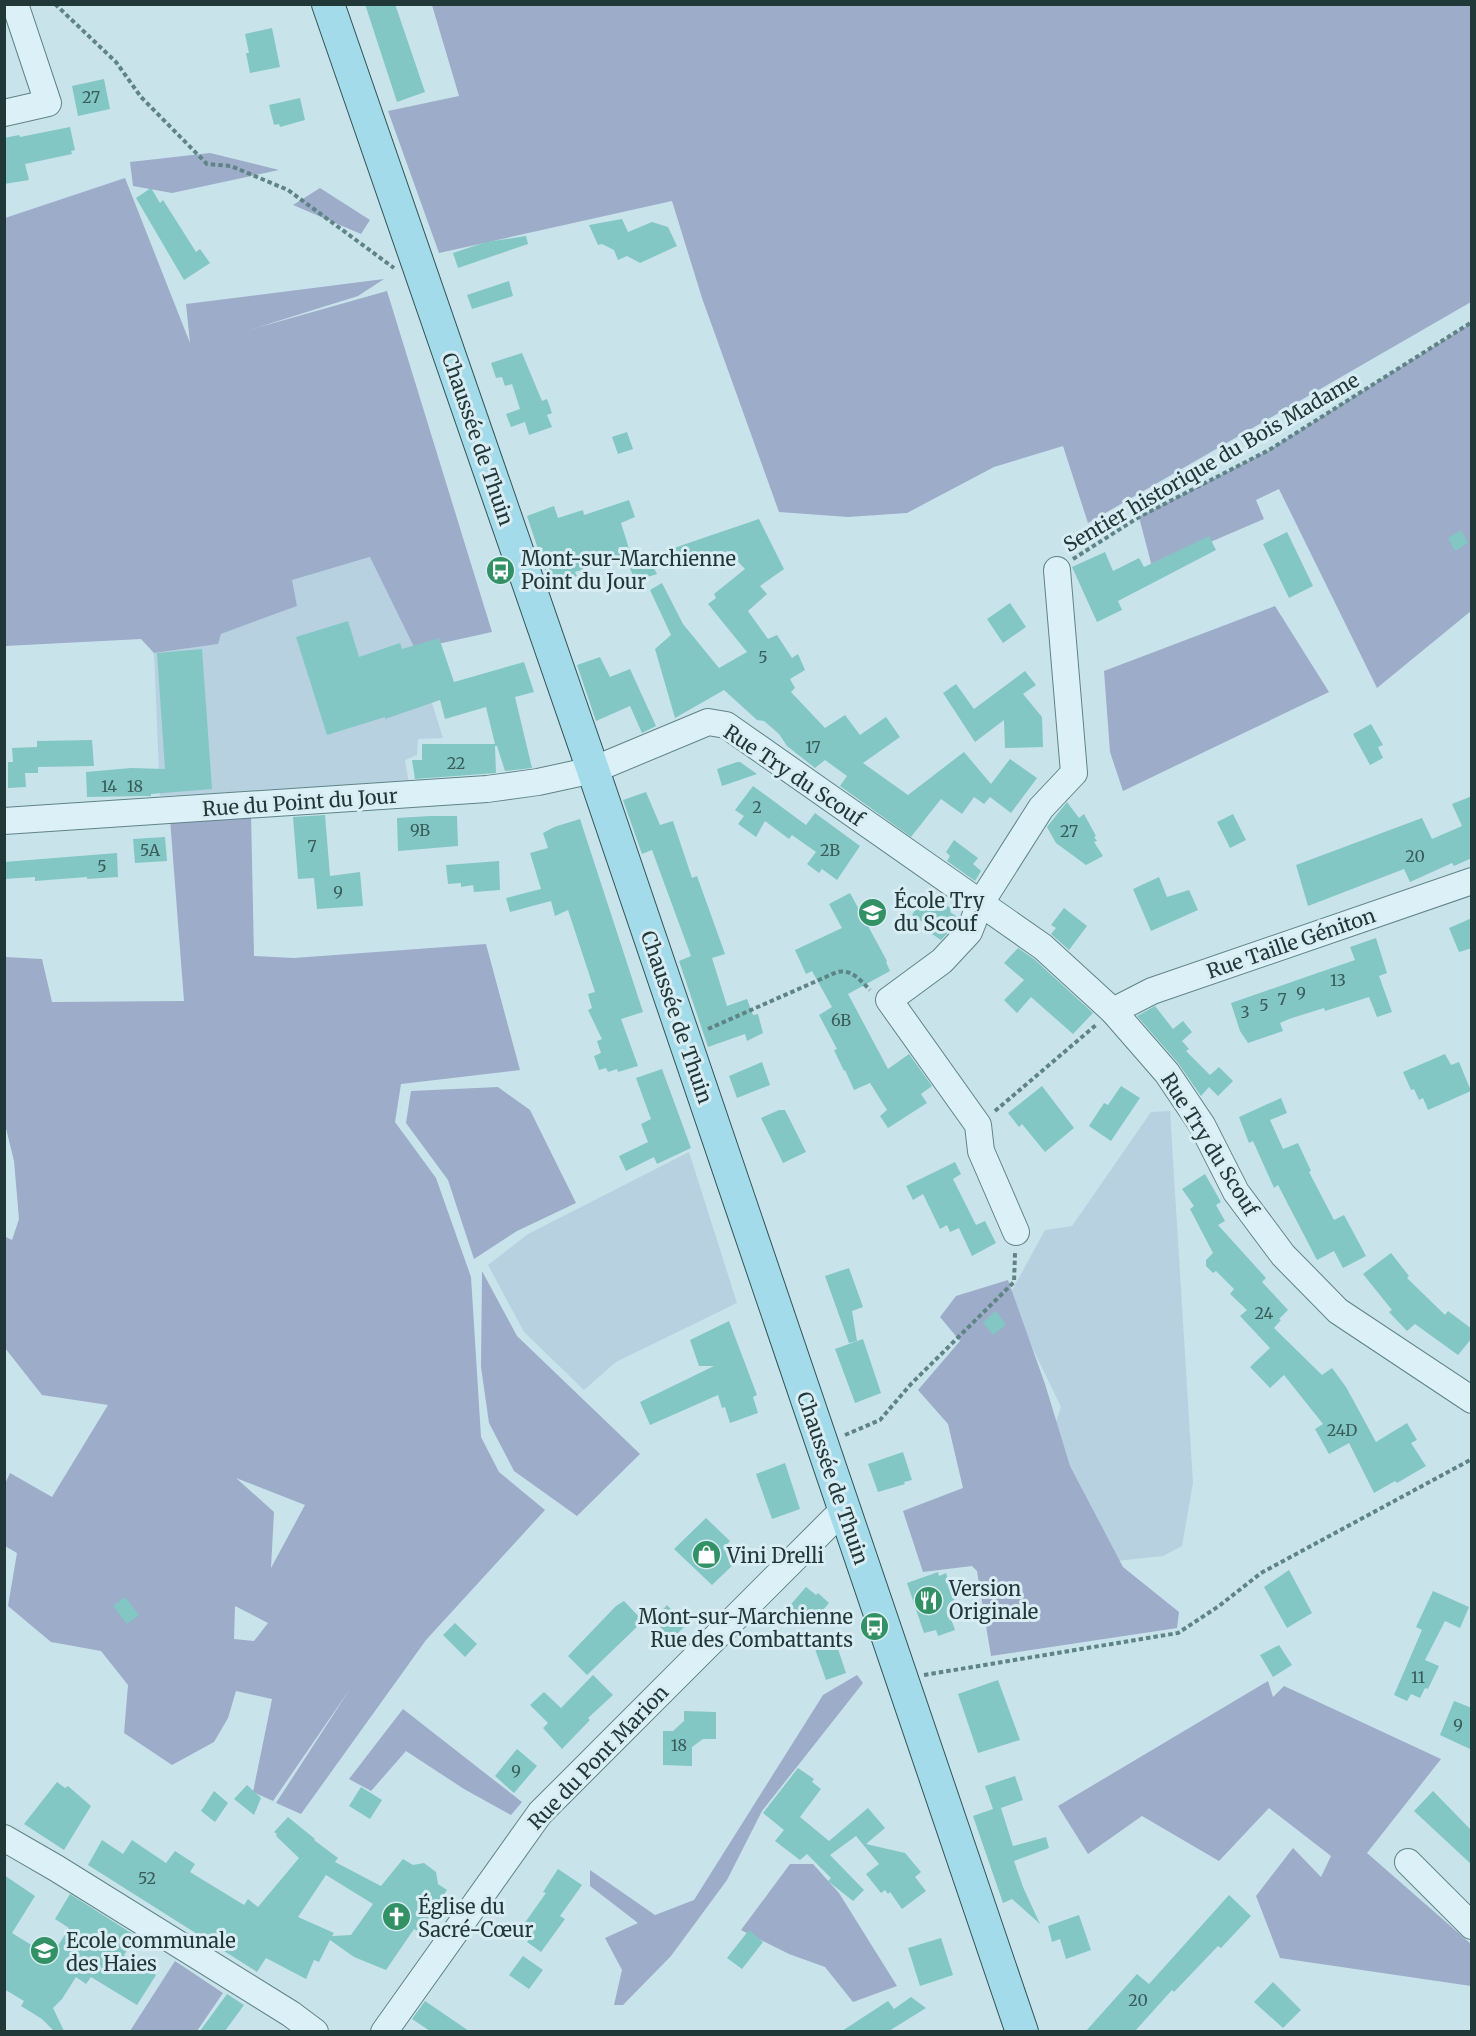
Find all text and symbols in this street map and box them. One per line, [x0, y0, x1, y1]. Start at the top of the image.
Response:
house number: 27 [82, 87, 100, 107]
street label: Chaussée de Thuin [437, 349, 519, 529]
street label: Sentier historique du Bois Madame [1059, 367, 1363, 557]
place label: Mont-sur-Marchienne Point du Jour [521, 546, 736, 594]
bus stop icon: Mont-sur-Marchienne Point du Jour [484, 554, 516, 586]
house number: 5 [758, 647, 768, 667]
street label: Rue Try du Scouf [719, 719, 870, 832]
house number: 17 [805, 737, 821, 757]
house number: 22 [447, 753, 465, 773]
house number: 14 [101, 776, 117, 796]
house number: 18 [127, 776, 143, 796]
street label: Rue du Point du Jour [201, 783, 399, 821]
house number: 2 [752, 797, 762, 817]
house number: 9B [410, 820, 430, 840]
house number: 27 [1060, 821, 1078, 841]
house number: 7 [307, 836, 317, 856]
house number: 5A [140, 840, 161, 860]
house number: 2B [820, 840, 840, 860]
house number: 20 [1405, 846, 1425, 866]
house number: 5 [97, 856, 107, 876]
house number: 9 [333, 882, 343, 902]
place label: École Try du Scouf [894, 886, 985, 936]
school or university icon: École Try du Scouf [857, 896, 889, 928]
street label: Rue Taille Géniton [1203, 902, 1379, 984]
street label: Chaussée de Thuin [636, 927, 718, 1107]
house number: 13 [1330, 970, 1346, 990]
house number: 9 [1296, 983, 1306, 1003]
house number: 7 [1277, 989, 1287, 1009]
house number: 5 [1259, 995, 1269, 1015]
house number: 3 [1240, 1002, 1250, 1022]
house number: 6B [831, 1010, 851, 1030]
street label: Rue Try du Scouf [1156, 1068, 1265, 1221]
house number: 24 [1255, 1303, 1274, 1323]
street label: Chaussée de Thuin [792, 1388, 874, 1568]
house number: 24D [1327, 1420, 1357, 1440]
shop icon: Vini Drelli [690, 1539, 722, 1571]
place label: Vini Drelli [726, 1543, 824, 1568]
place label: Version Originale [948, 1576, 1038, 1624]
restaurant icon: Version Originale [912, 1584, 944, 1616]
place label: Mont-sur-Marchienne Rue des Combattants [638, 1604, 853, 1652]
bus stop icon: Mont-sur-Marchienne Rue des Combattants [858, 1611, 890, 1643]
house number: 11 [1411, 1667, 1425, 1687]
street label: Rue du Pont Marion [523, 1680, 673, 1834]
house number: 9 [1453, 1715, 1463, 1735]
house number: 18 [671, 1735, 687, 1755]
house number: 9 [511, 1761, 521, 1781]
house number: 52 [138, 1868, 156, 1888]
place label: Église du Sacré-Cœur [418, 1892, 533, 1942]
church icon: Église du Sacré-Cœur [381, 1901, 413, 1933]
place label: Ecole communale des Haies [66, 1928, 236, 1976]
school or university icon: Ecole communale des Haies [29, 1935, 61, 1967]
house number: 20 [1128, 1990, 1148, 2010]

